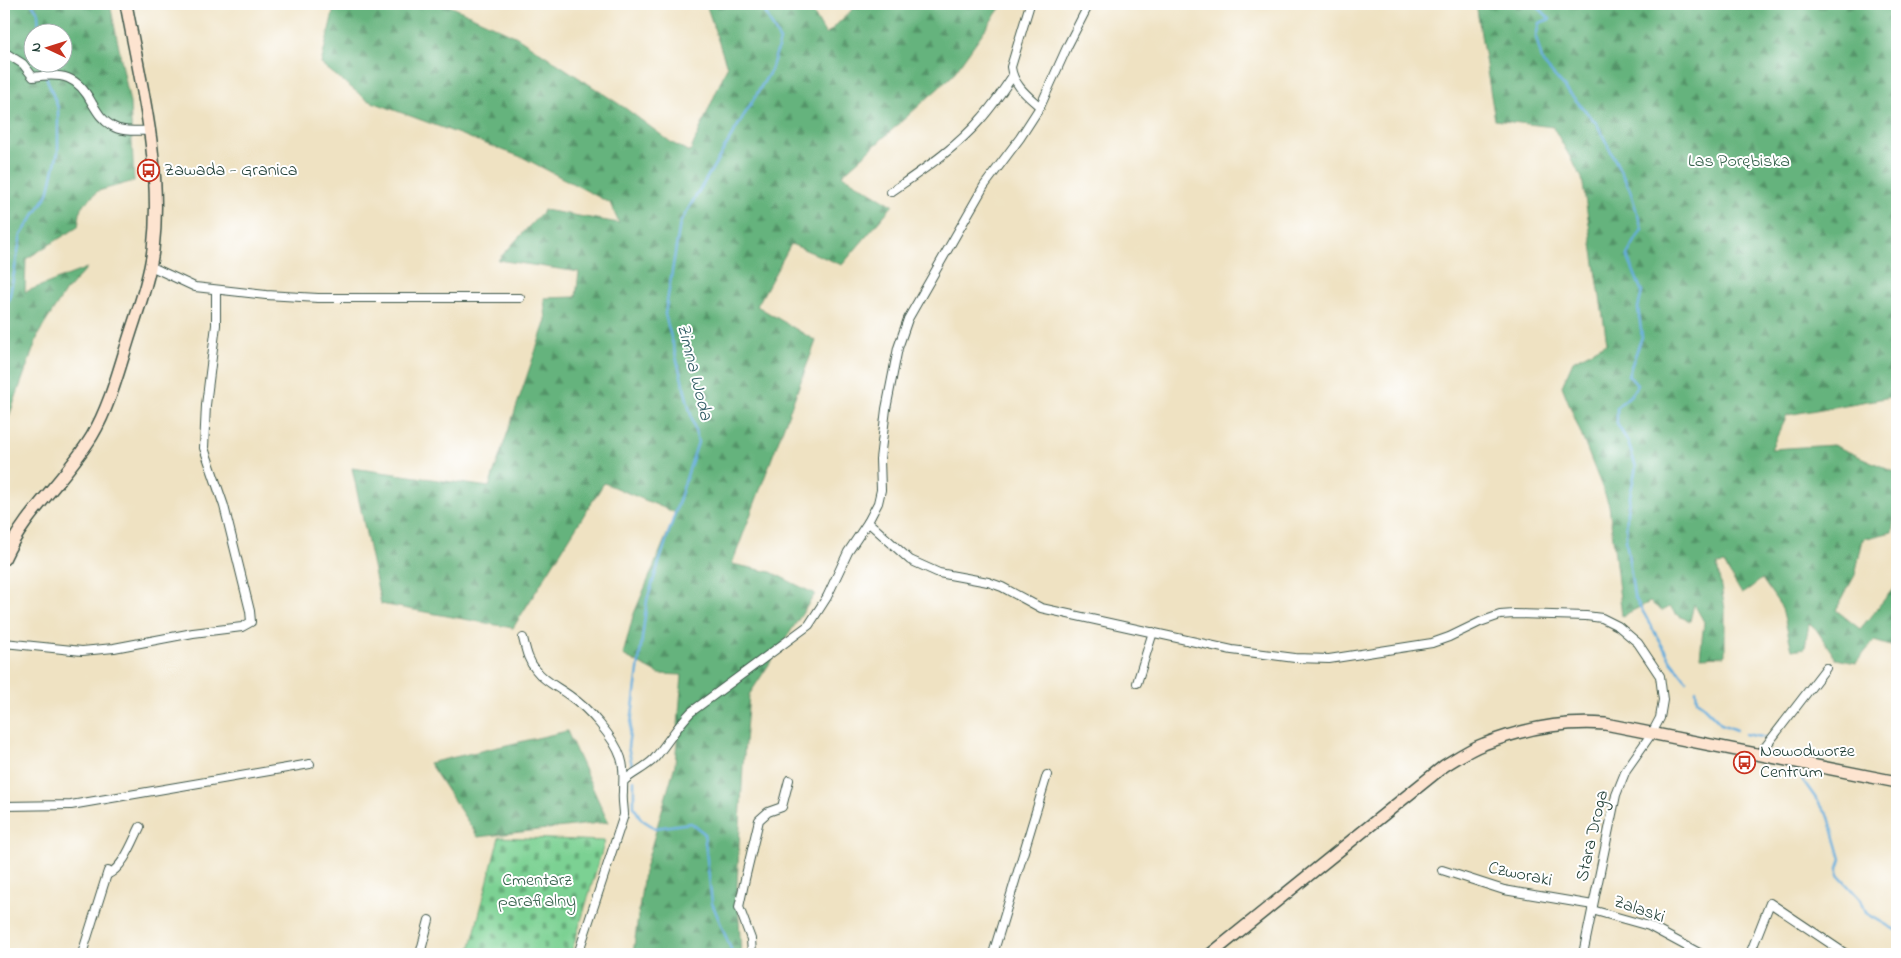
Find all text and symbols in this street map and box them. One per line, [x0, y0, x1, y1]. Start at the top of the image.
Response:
north arrow [22, 22, 72, 72]
text: N [26, 42, 47, 53]
park label: Las Porębiska [1688, 149, 1790, 175]
place label: Zawada - Granica [164, 158, 297, 184]
bus stop icon: Zawada - Granica [136, 159, 160, 183]
water label: Zimna Woda [669, 321, 719, 424]
place label: Nowodworze Centrum [1760, 739, 1856, 786]
bus stop icon: Nowodworze Centrum [1732, 750, 1756, 774]
street label: Stara Droga [1570, 788, 1617, 885]
street label: Czworaki [1486, 856, 1554, 894]
park label: Cmentarz parafialny [498, 868, 576, 915]
street label: Zalaski [1610, 889, 1668, 931]

